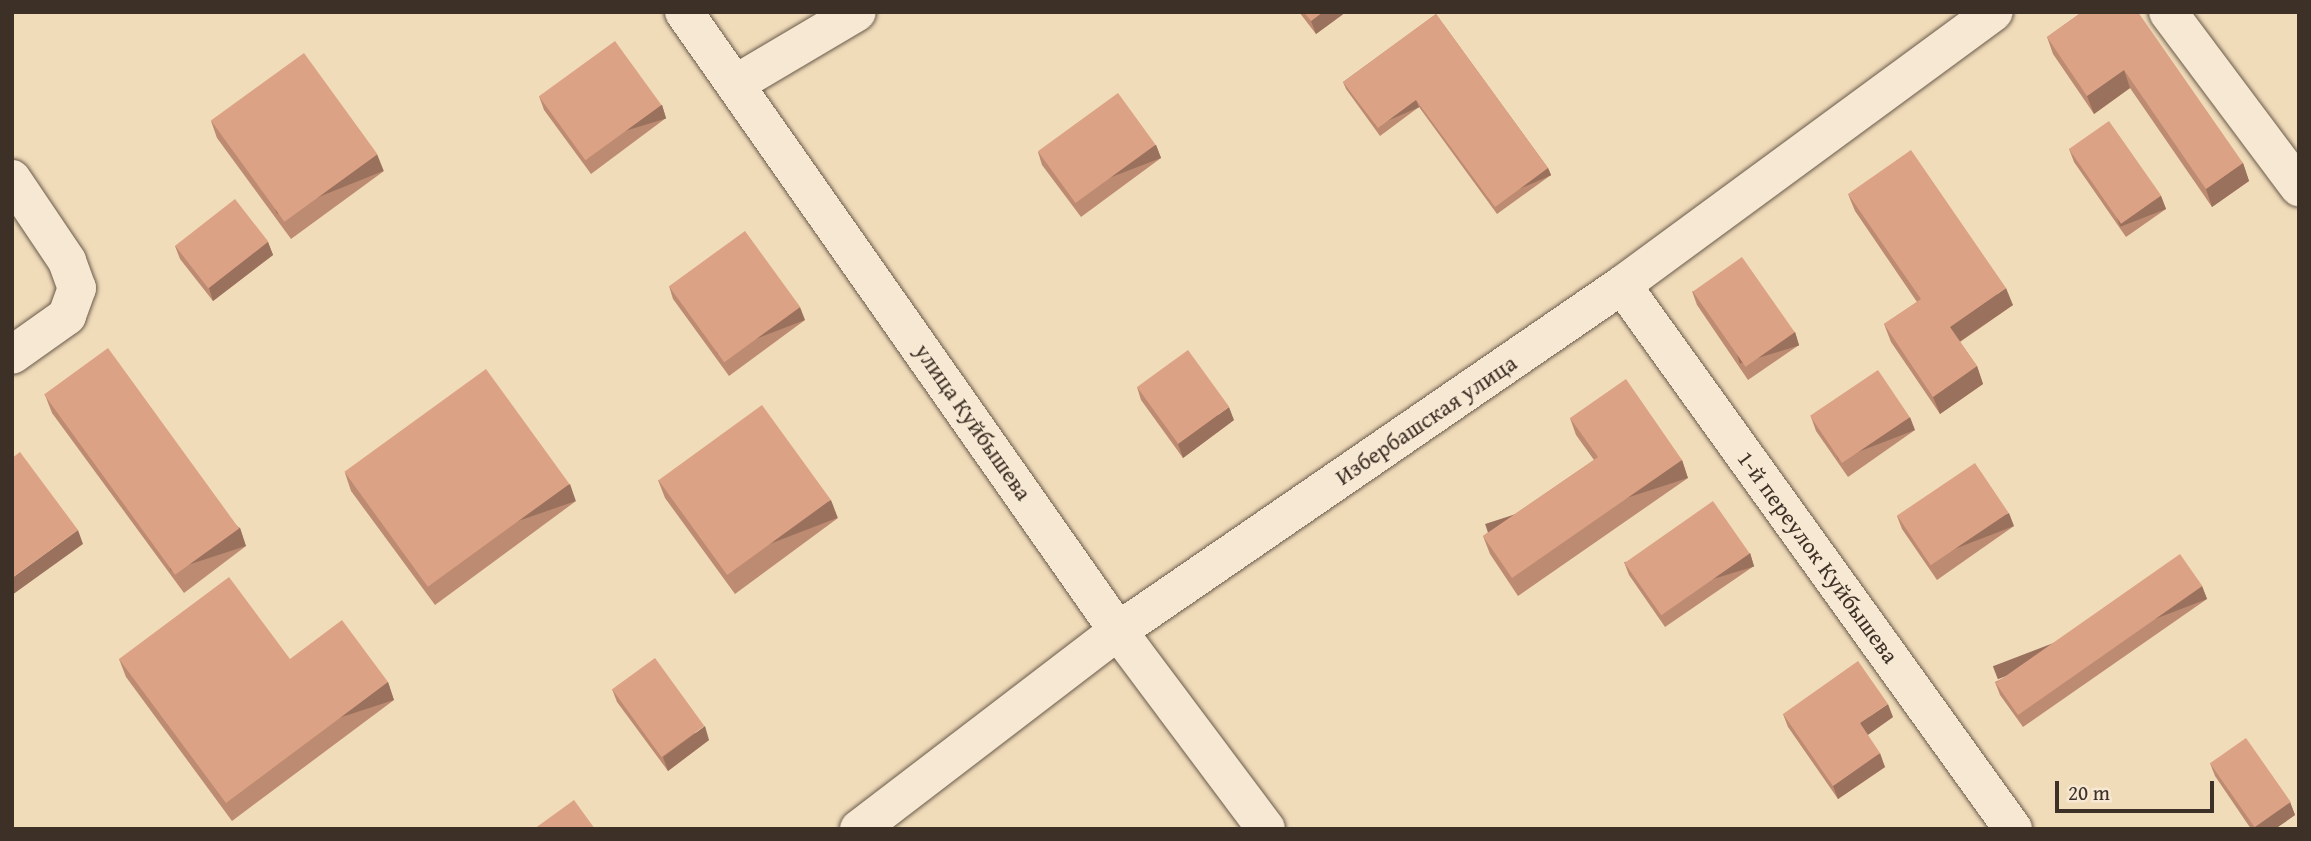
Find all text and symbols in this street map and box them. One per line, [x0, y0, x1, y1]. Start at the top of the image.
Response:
street label: улица Куйбышева [909, 338, 1037, 506]
street label: Избербашская улица [1330, 349, 1522, 491]
street label: 1-й переулок Куйбышева [1732, 445, 1904, 669]
scale bar [2059, 768, 2218, 812]
text: 20 m [2068, 777, 2110, 808]

